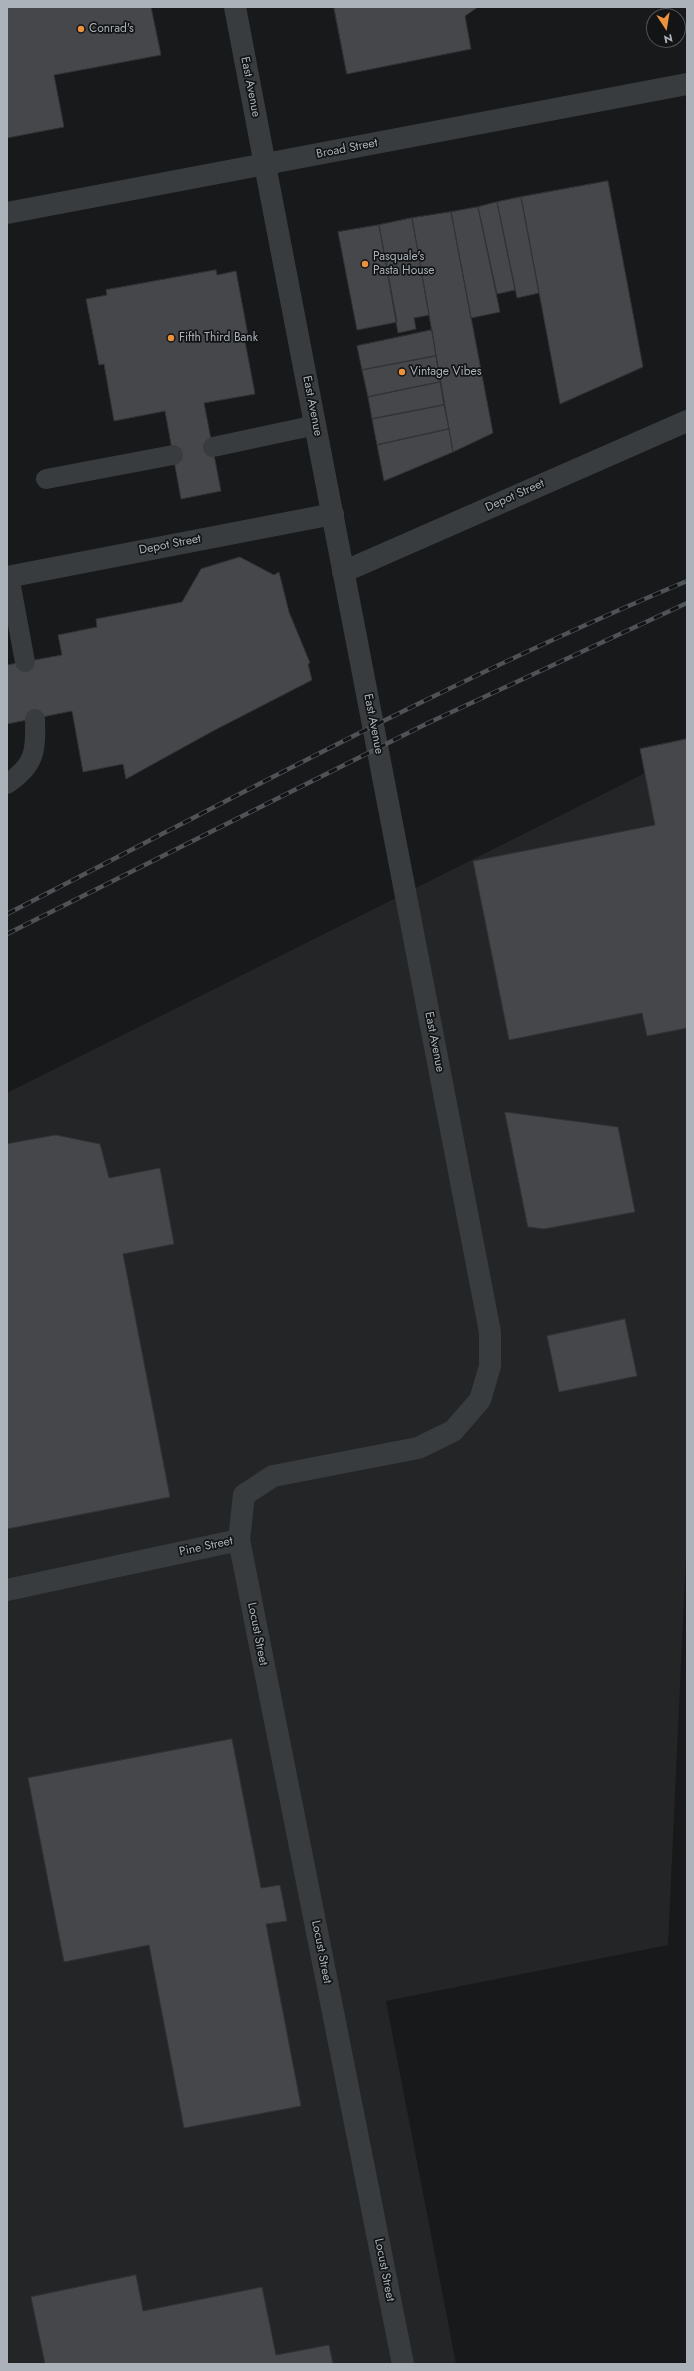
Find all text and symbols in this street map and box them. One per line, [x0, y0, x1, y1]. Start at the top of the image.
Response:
north arrow [646, 8, 686, 48]
place label: Conrad's [89, 22, 134, 36]
marker: Conrad's [76, 24, 86, 34]
text: N [662, 30, 674, 47]
street label: East Avenue [237, 56, 263, 118]
street label: Broad Street [315, 136, 379, 162]
place label: Pasquale's Pasta House [373, 250, 435, 278]
marker: Pasquale's Pasta House [360, 259, 370, 269]
place label: Fifth Third Bank [179, 331, 258, 345]
marker: Fifth Third Bank [166, 333, 176, 343]
place label: Vintage Vibes [410, 365, 482, 379]
marker: Vintage Vibes [397, 367, 407, 377]
street label: East Avenue [299, 375, 325, 437]
street label: Depot Street [483, 477, 547, 515]
street label: Depot Street [138, 532, 202, 558]
street label: East Avenue [360, 693, 386, 755]
street label: East Avenue [421, 1011, 447, 1073]
street label: Pine Street [178, 1534, 234, 1560]
street label: Locust Street [244, 1601, 270, 1667]
street label: Locust Street [308, 1919, 334, 1985]
street label: Locust Street [371, 2237, 397, 2303]

